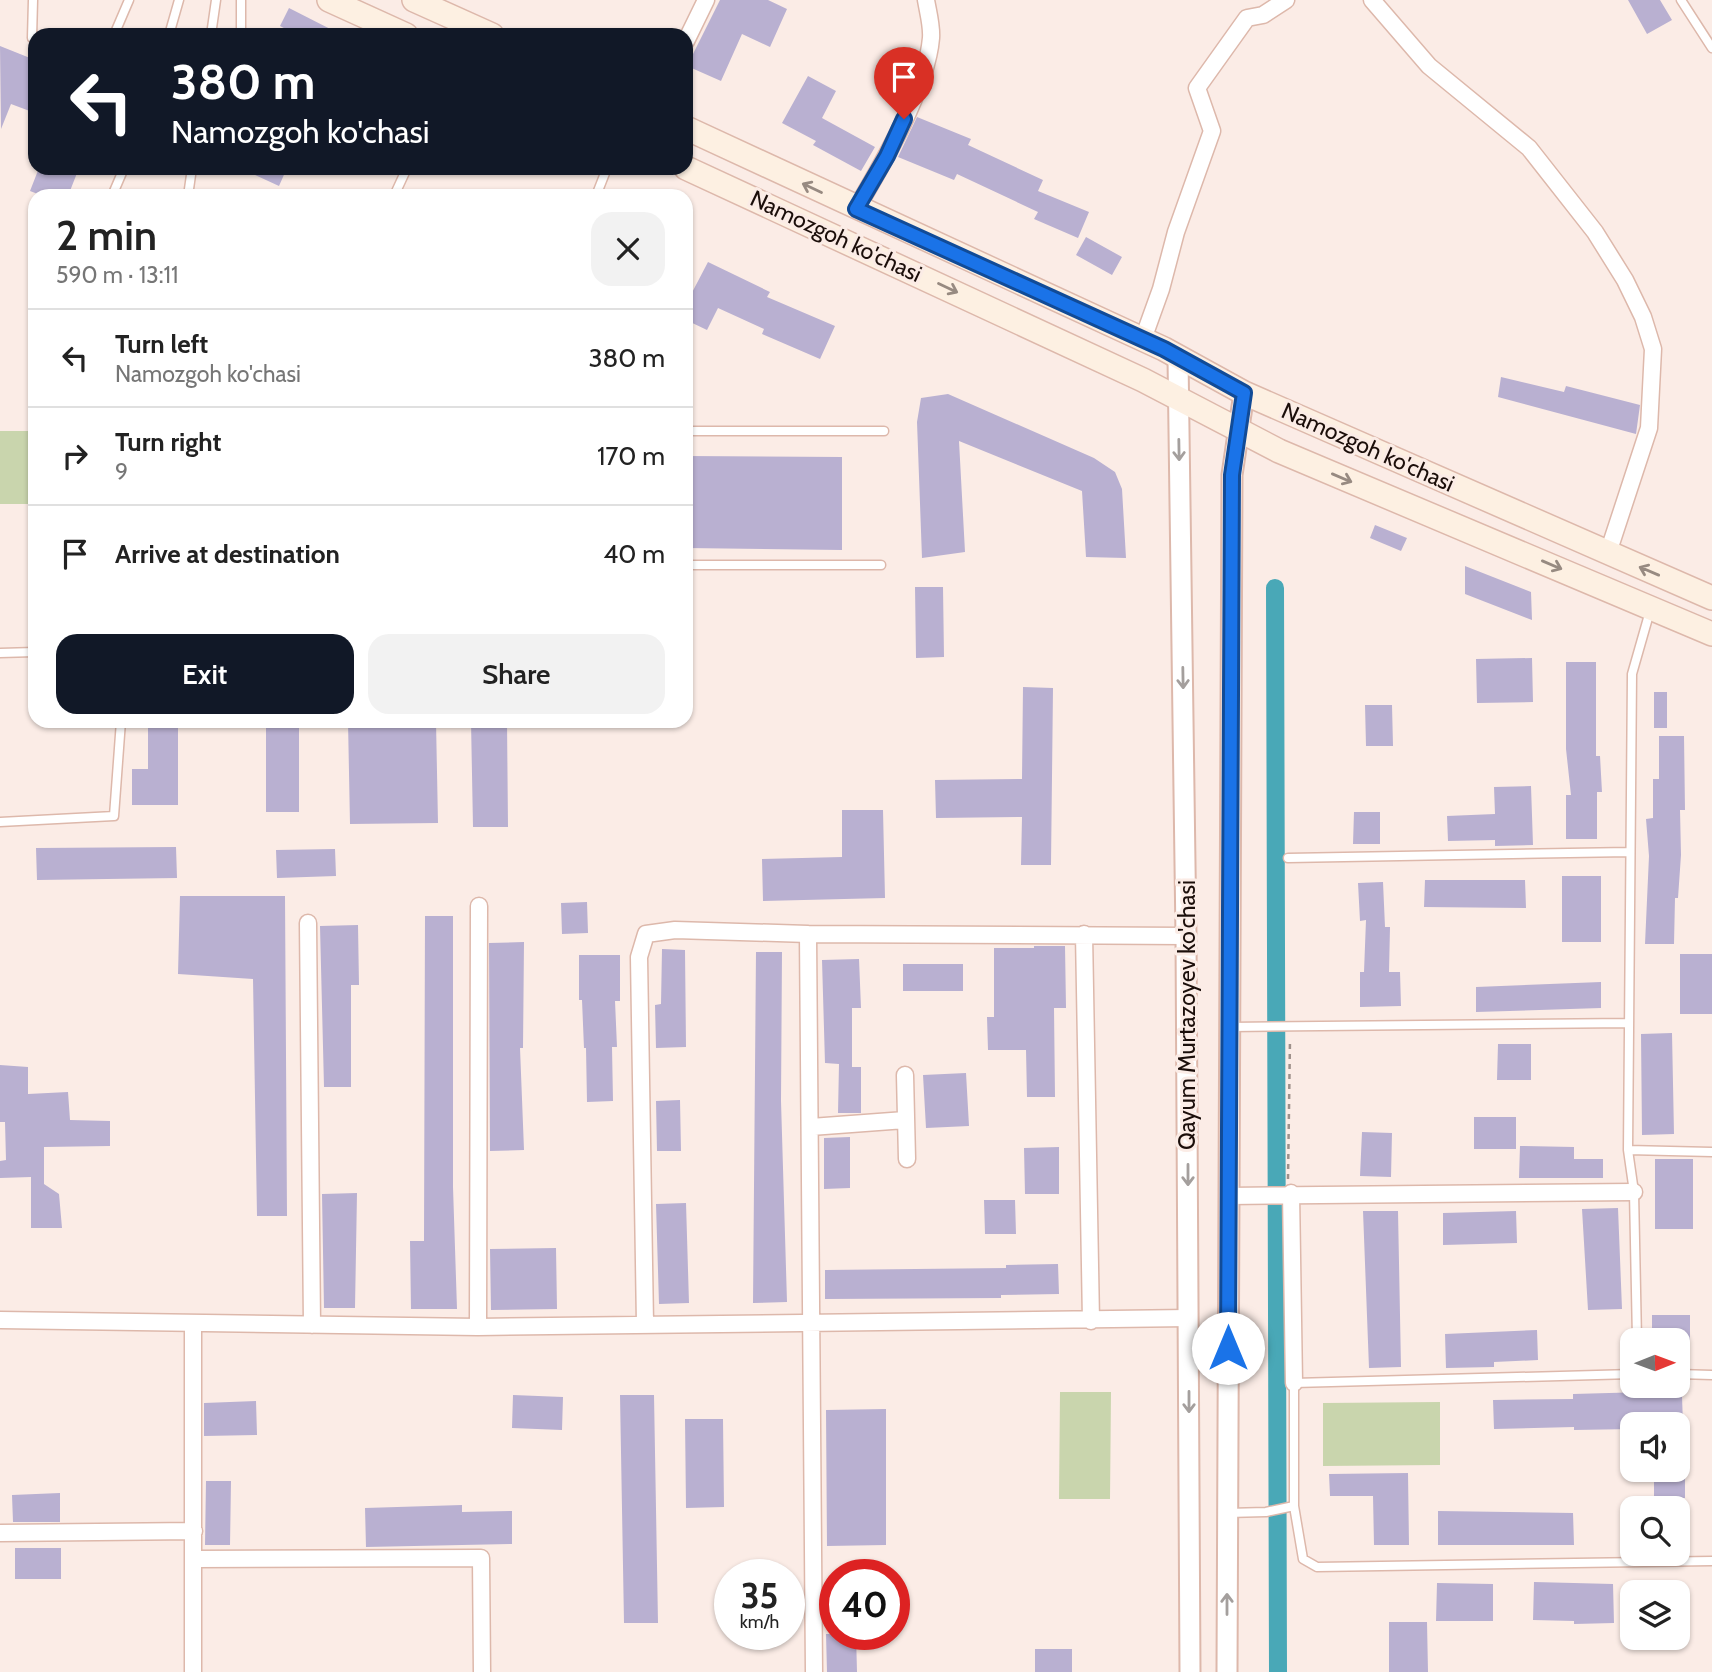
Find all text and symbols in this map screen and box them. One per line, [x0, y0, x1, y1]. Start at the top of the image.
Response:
pin [874, 47, 934, 119]
text: 380 m [171, 52, 315, 111]
icon: left [56, 56, 147, 147]
icon: arrive [885, 58, 923, 96]
text: Namozgoh ko'chasi [171, 112, 430, 151]
one-way arrow [802, 180, 823, 194]
street label: Namozgoh ko'chasi [746, 184, 926, 288]
text: 2 min [56, 209, 157, 261]
button: close [591, 212, 665, 286]
text: 590 m · 13:11 [56, 261, 178, 289]
one-way arrow [937, 282, 959, 295]
text: Turn left [115, 328, 208, 360]
icon: left [56, 339, 94, 377]
text: 380 m [588, 342, 665, 374]
text: Namozgoh ko'chasi [115, 360, 301, 388]
street label: Namozgoh ko'chasi [1277, 396, 1459, 498]
text: Turn right [115, 426, 221, 458]
icon: right [56, 437, 94, 475]
one-way arrow [1172, 439, 1186, 462]
text: 170 m [597, 440, 665, 472]
text: 9 [115, 458, 128, 486]
one-way arrow [1331, 472, 1352, 485]
icon: arrive [56, 535, 94, 573]
text: Arrive at destination [115, 538, 340, 570]
text: 40 m [603, 538, 665, 570]
one-way arrow [1541, 560, 1562, 573]
one-way arrow [1639, 563, 1661, 576]
button: Exit [56, 634, 354, 714]
button: Share [368, 634, 665, 714]
one-way arrow [1176, 666, 1189, 689]
street label: Qayum Murtazoyev ko'chasi [1173, 880, 1201, 1150]
one-way arrow [1181, 1163, 1195, 1186]
position arrow [1191, 1311, 1265, 1385]
north arrow [1620, 1328, 1690, 1398]
map controls [1620, 1328, 1690, 1650]
one-way arrow [1182, 1391, 1196, 1414]
button: sound [1620, 1412, 1690, 1482]
button: search [1620, 1496, 1690, 1566]
speed limit sign: 40 [819, 1559, 910, 1650]
text: 35 [741, 1574, 778, 1617]
button: layers [1620, 1580, 1690, 1650]
one-way arrow [1220, 1593, 1233, 1616]
text: km/h [740, 1611, 779, 1633]

